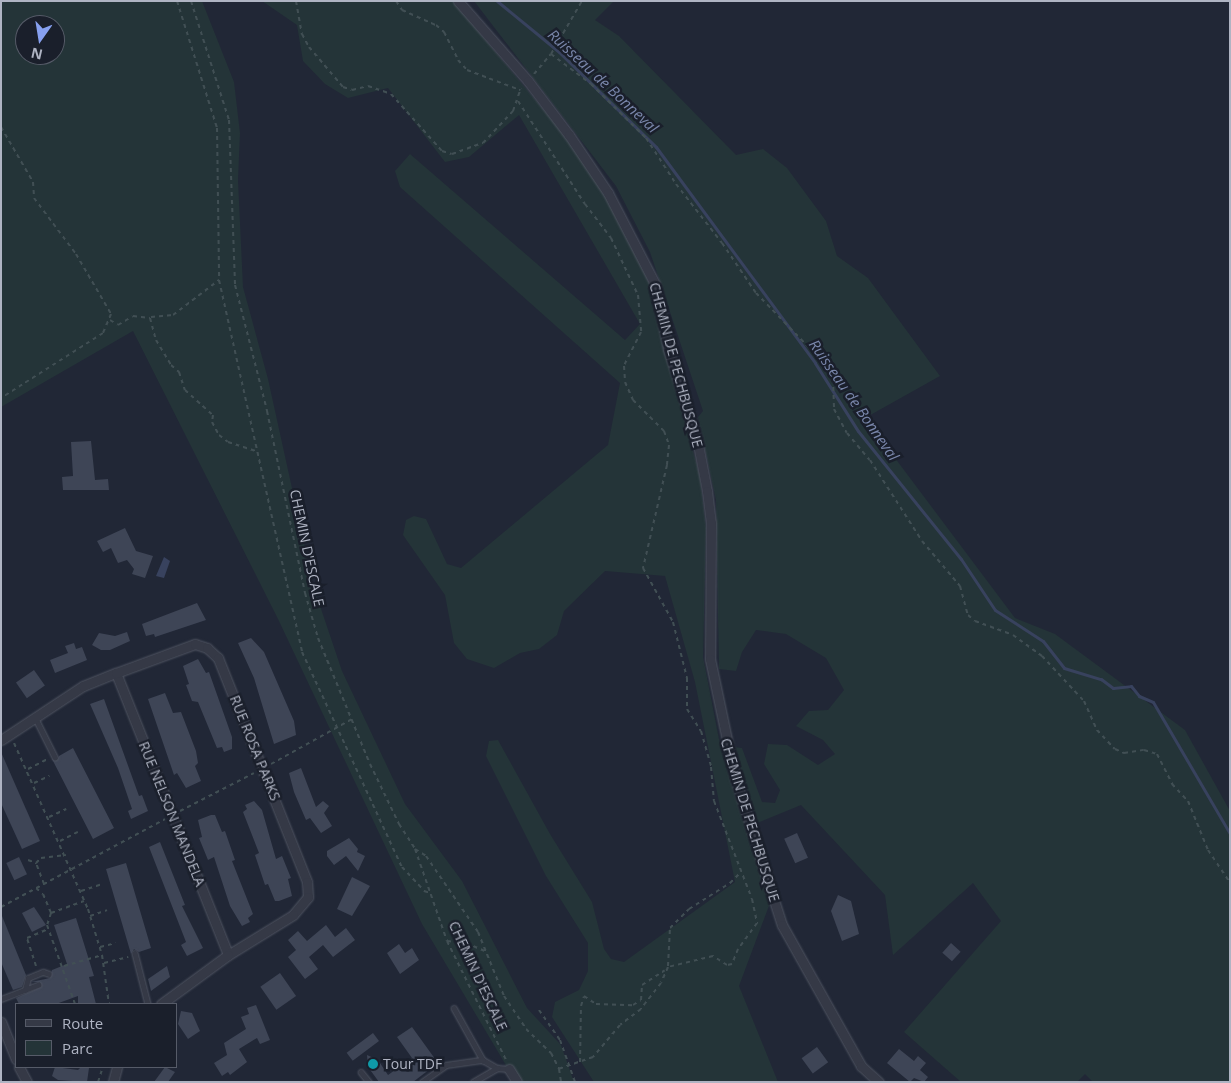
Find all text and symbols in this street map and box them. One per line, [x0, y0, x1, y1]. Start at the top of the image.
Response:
north arrow [15, 15, 65, 65]
water label: Ruisseau de Bonneval [544, 25, 662, 137]
text: N [29, 44, 44, 65]
street label: CHEMIN DE PECHBUSQUE [646, 281, 706, 449]
water label: Ruisseau de Bonneval [805, 336, 903, 464]
street label: CHEMIN D'ESCALE [286, 488, 328, 608]
street label: RUE ROSA PARKS [226, 693, 284, 803]
street label: CHEMIN DE PECHBUSQUE [717, 736, 783, 904]
street label: RUE NELSON MANDELA [135, 739, 209, 889]
street label: CHEMIN D'ESCALE [445, 919, 511, 1033]
legend [15, 1003, 178, 1068]
text: Route [62, 1013, 103, 1033]
text: Parc [62, 1038, 93, 1058]
place label: Tour TDF [383, 1056, 442, 1072]
marker: Tour TDF [367, 1058, 379, 1070]

